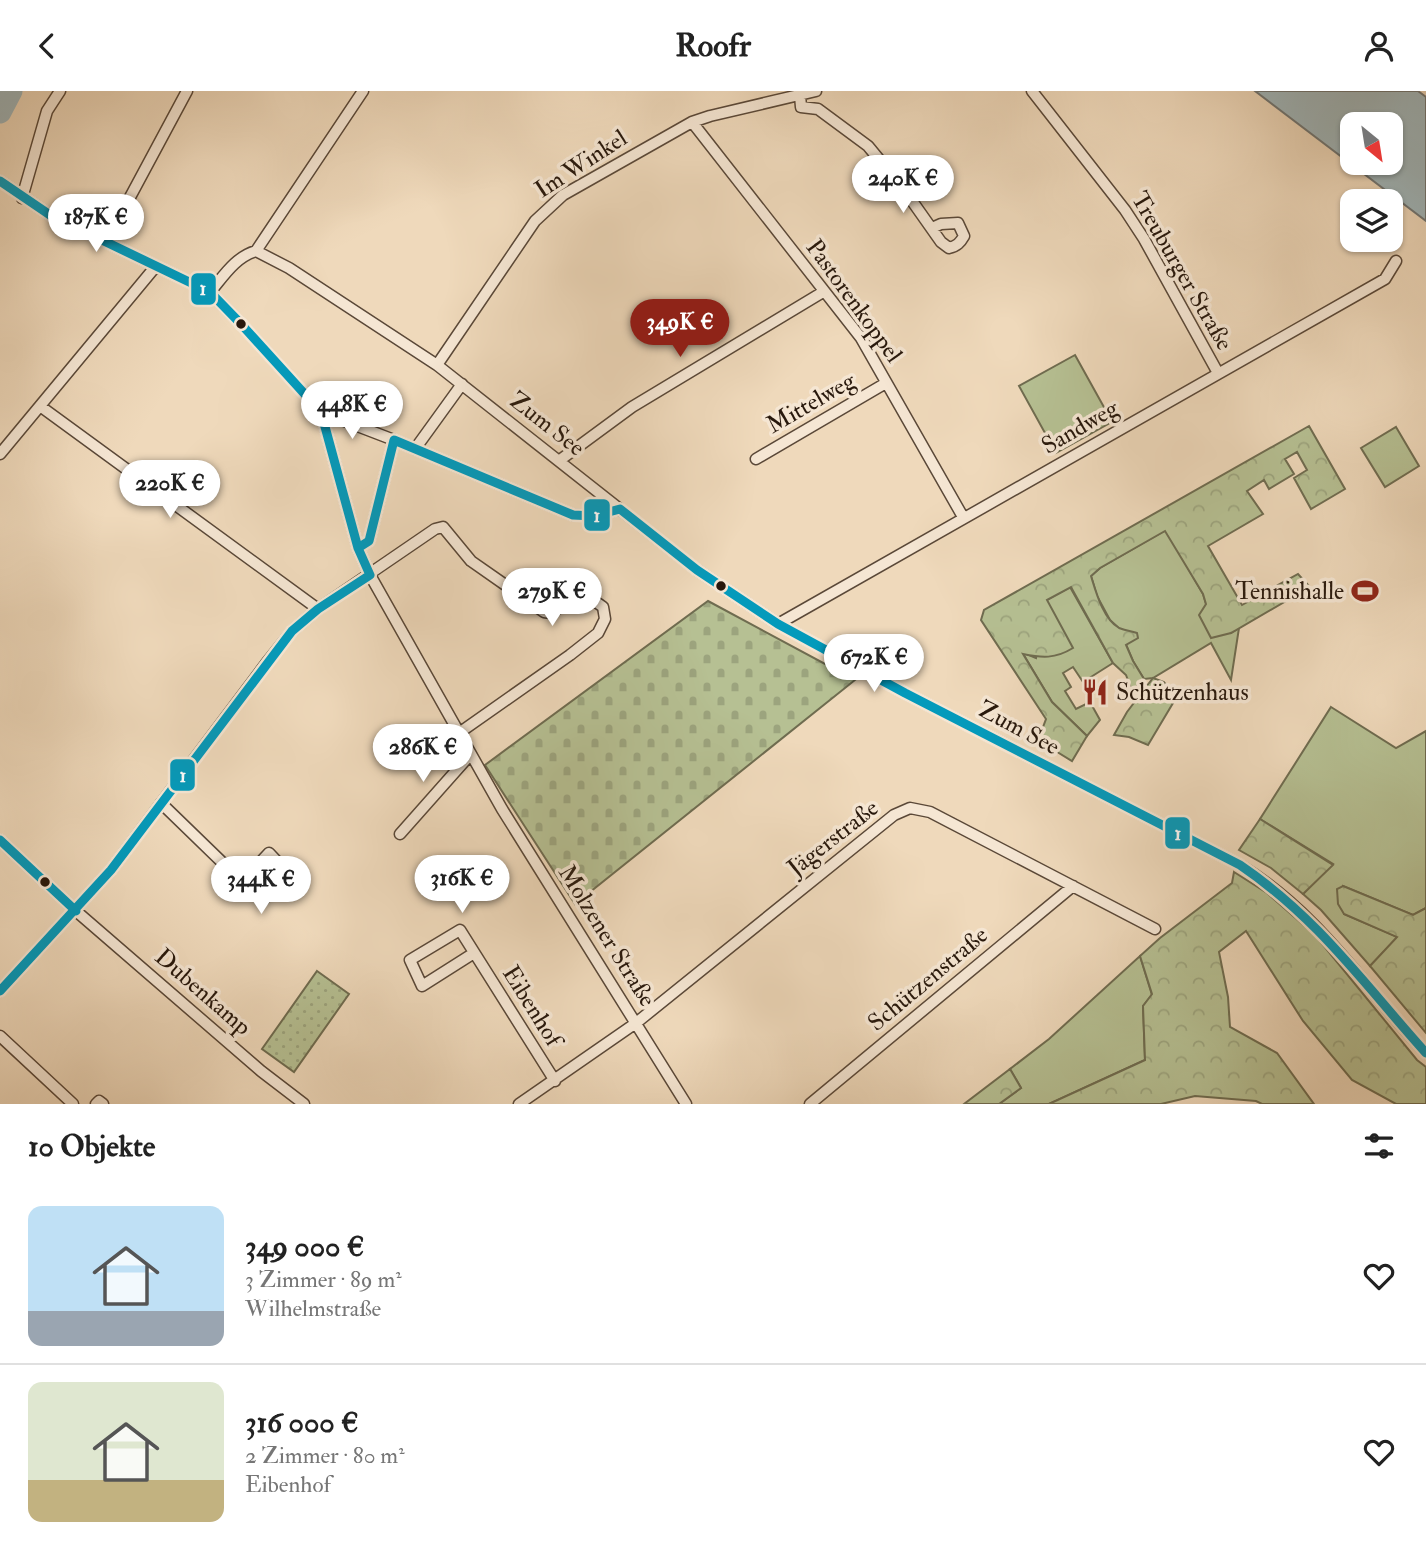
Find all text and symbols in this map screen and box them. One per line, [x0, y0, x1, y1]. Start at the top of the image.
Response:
text: Roofr [675, 26, 751, 66]
icon: back [28, 27, 66, 65]
icon: person [1360, 27, 1398, 65]
north arrow [1340, 112, 1404, 175]
map controls [1340, 112, 1403, 252]
street label: Im Winkel [529, 123, 633, 205]
pin: 240K € [846, 155, 960, 215]
text: 240K € [868, 163, 938, 192]
street label: Treuburger Straße [1124, 186, 1240, 356]
button: layers [1340, 189, 1403, 252]
pin: 187K € [39, 195, 153, 254]
text: 187K € [64, 202, 128, 231]
street label: Pastorenkoppel [799, 233, 909, 369]
line badge: 1 [190, 272, 217, 306]
text: 1 [200, 277, 207, 301]
pin: 349K € [623, 299, 737, 359]
text: 349K € [646, 307, 714, 336]
unlabelled marker [234, 317, 248, 331]
street label: Mittelweg [761, 365, 862, 441]
pin: 448K € [295, 381, 409, 441]
street label: Zum See [503, 385, 591, 463]
text: 448K € [317, 389, 387, 418]
street label: Sandweg [1036, 392, 1125, 461]
pin: 220K € [113, 461, 227, 520]
text: 220K € [135, 468, 205, 497]
line badge: 1 [583, 498, 611, 532]
text: 1 [594, 504, 601, 528]
pin: 279K € [495, 568, 609, 628]
text: 279K € [518, 576, 586, 605]
place label: Tennishalle [1235, 576, 1344, 607]
sports icon: Tennishalle [1350, 576, 1380, 606]
unlabelled marker [714, 579, 728, 593]
pin: 672K € [817, 635, 931, 694]
text: 672K € [840, 642, 908, 671]
restaurant icon: Schützenhaus [1080, 677, 1110, 707]
place label: Schützenhaus [1116, 677, 1249, 708]
street label: Zum See [973, 694, 1065, 762]
pin: 286K € [366, 725, 480, 784]
text: 286K € [389, 732, 457, 761]
line badge: 1 [169, 758, 196, 792]
text: 1 [180, 764, 187, 788]
street label: Jägerstraße [780, 793, 885, 884]
line badge: 1 [1164, 816, 1191, 850]
text: 1 [1175, 822, 1182, 846]
pin: 316K € [405, 855, 519, 915]
pin: 344K € [204, 857, 318, 916]
street label: Molzener Straße [551, 859, 663, 1013]
text: 316K € [431, 863, 493, 892]
text: 344K € [227, 864, 295, 893]
unlabelled marker [38, 875, 52, 889]
street label: Schützenstraße [862, 920, 994, 1038]
street label: Dubenkamp [148, 942, 258, 1042]
street label: Eibenhof [495, 960, 571, 1055]
icon: filters [1360, 1127, 1398, 1165]
text: 10 Objekte [28, 1128, 155, 1165]
text: 349 000 € [245, 1228, 364, 1265]
icon: home [84, 1234, 168, 1318]
icon: heart [1360, 1257, 1398, 1295]
text: 3 Zimmer · 89 m² [245, 1265, 402, 1294]
text: Wilhelmstraße [245, 1294, 381, 1323]
text: 316 000 € [245, 1404, 359, 1441]
icon: home [84, 1410, 168, 1494]
icon: heart [1360, 1433, 1398, 1471]
text: 2 Zimmer · 80 m² [245, 1441, 405, 1470]
text: Eibenhof [245, 1470, 331, 1499]

